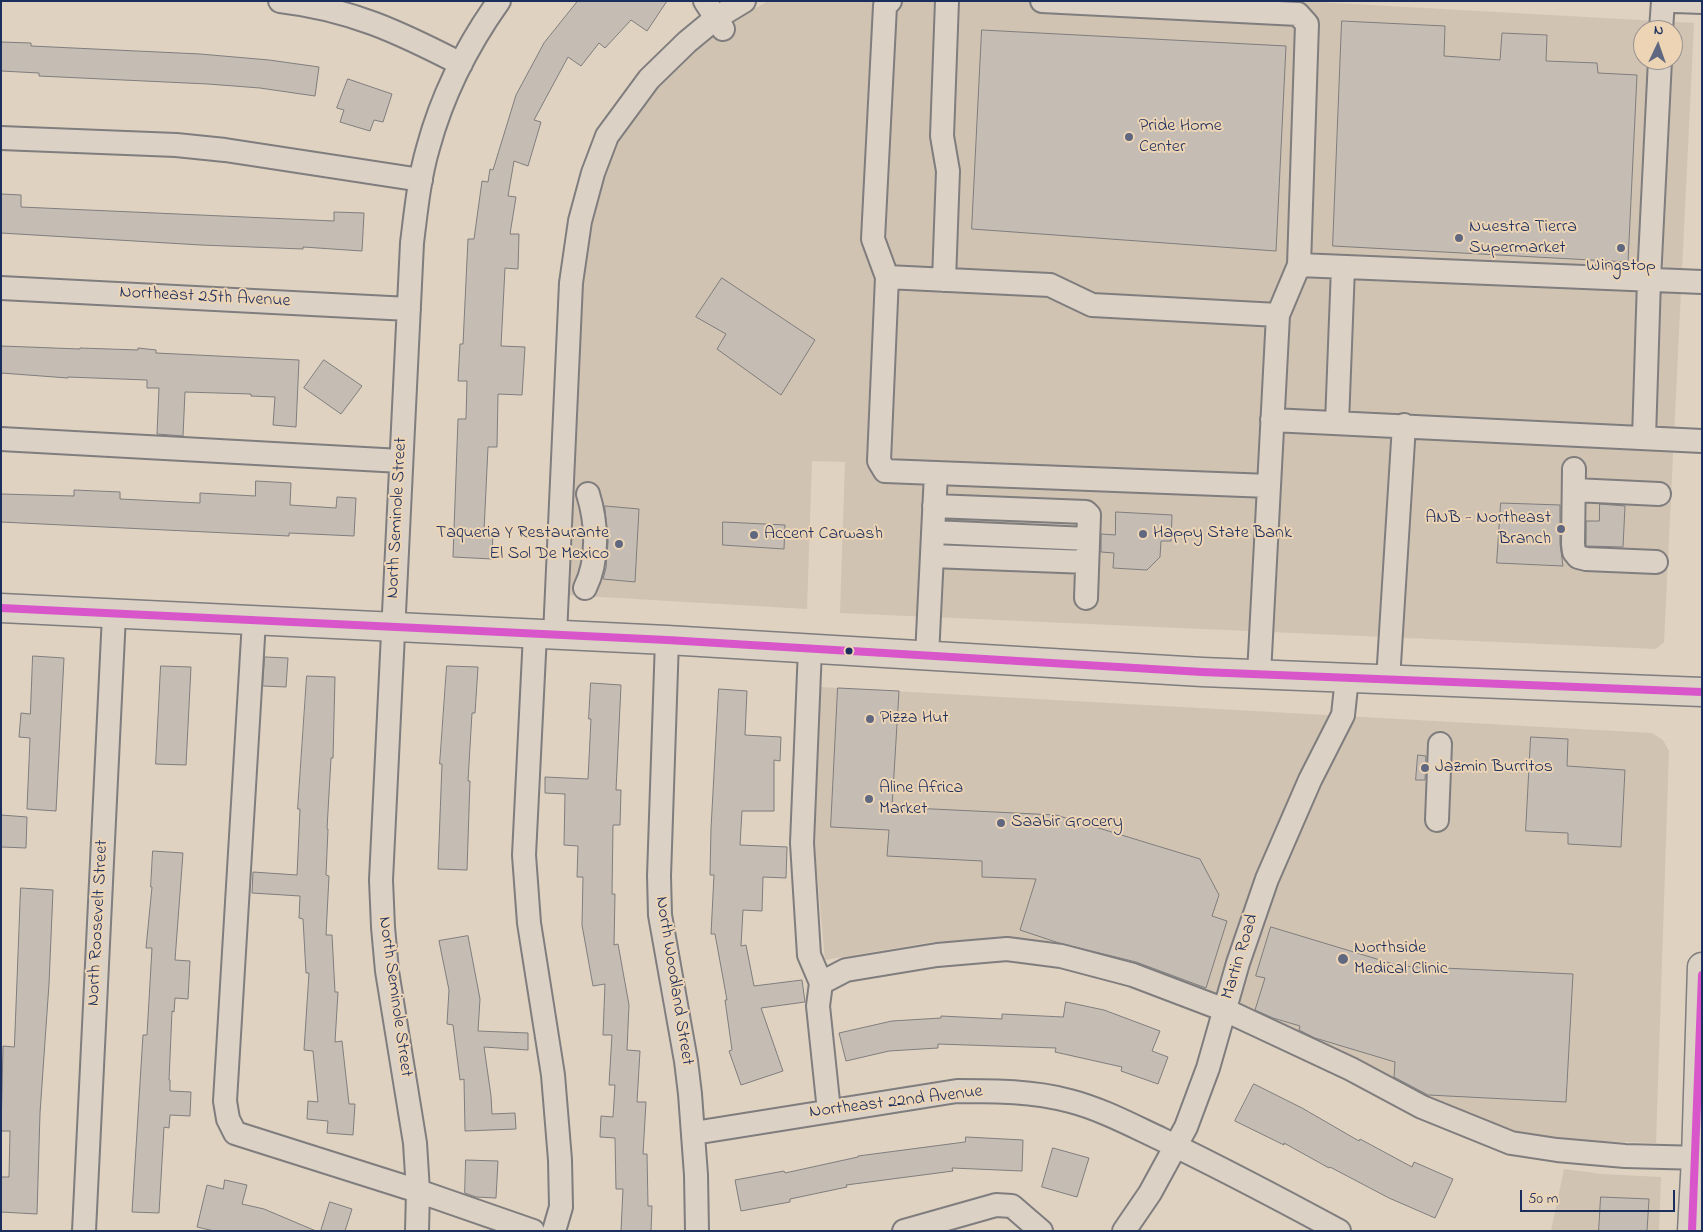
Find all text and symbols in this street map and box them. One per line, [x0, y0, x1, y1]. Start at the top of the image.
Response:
north arrow [1633, 20, 1683, 70]
text: N [1653, 20, 1664, 41]
place label: Pride Home Center [1139, 116, 1222, 158]
marker: Pride Home Center [1123, 131, 1135, 143]
place label: Nuestra Tierra Supermarket [1469, 217, 1577, 260]
marker: Nuestra Tierra Supermarket [1453, 232, 1465, 244]
marker: Wingstop [1615, 242, 1627, 254]
place label: Wingstop [1586, 256, 1656, 278]
street label: Northeast 25th Avenue [119, 283, 291, 313]
street label: North Seminole Street [383, 437, 413, 599]
place label: ANB - Northeast Branch [1425, 508, 1551, 550]
place label: Taqueria Y Restaurante El Sol De Mexico [436, 523, 609, 566]
place label: Happy State Bank [1153, 523, 1292, 545]
marker: ANB - Northeast Branch [1555, 523, 1567, 535]
place label: Accent Carwash [764, 524, 883, 546]
marker: Happy State Bank [1137, 528, 1149, 540]
marker: Accent Carwash [748, 529, 760, 541]
marker: Taqueria Y Restaurante El Sol De Mexico [613, 538, 625, 550]
unlabelled marker [844, 646, 854, 656]
place label: Pizza Hut [880, 708, 949, 730]
marker: Pizza Hut [864, 713, 876, 725]
place label: Jazmin Burritos [1435, 757, 1553, 779]
marker: Jazmin Burritos [1419, 762, 1431, 774]
place label: Aline Africa Market [879, 778, 963, 821]
marker: Aline Africa Market [863, 793, 875, 805]
place label: Saabir Grocery [1011, 812, 1123, 834]
marker: Saabir Grocery [995, 817, 1007, 829]
street label: North Roosevelt Street [84, 839, 114, 1007]
street label: North Woodland Street [649, 895, 697, 1067]
street label: Martin Road [1218, 912, 1264, 1002]
street label: North Seminole Street [372, 915, 416, 1079]
place label: Northside Medical Clinic [1354, 938, 1448, 981]
marker: Northside Medical Clinic [1336, 952, 1350, 966]
street label: Northeast 22nd Avenue [808, 1082, 984, 1124]
scale bar [1523, 1180, 1678, 1212]
text: 50 m [1528, 1188, 1558, 1210]

